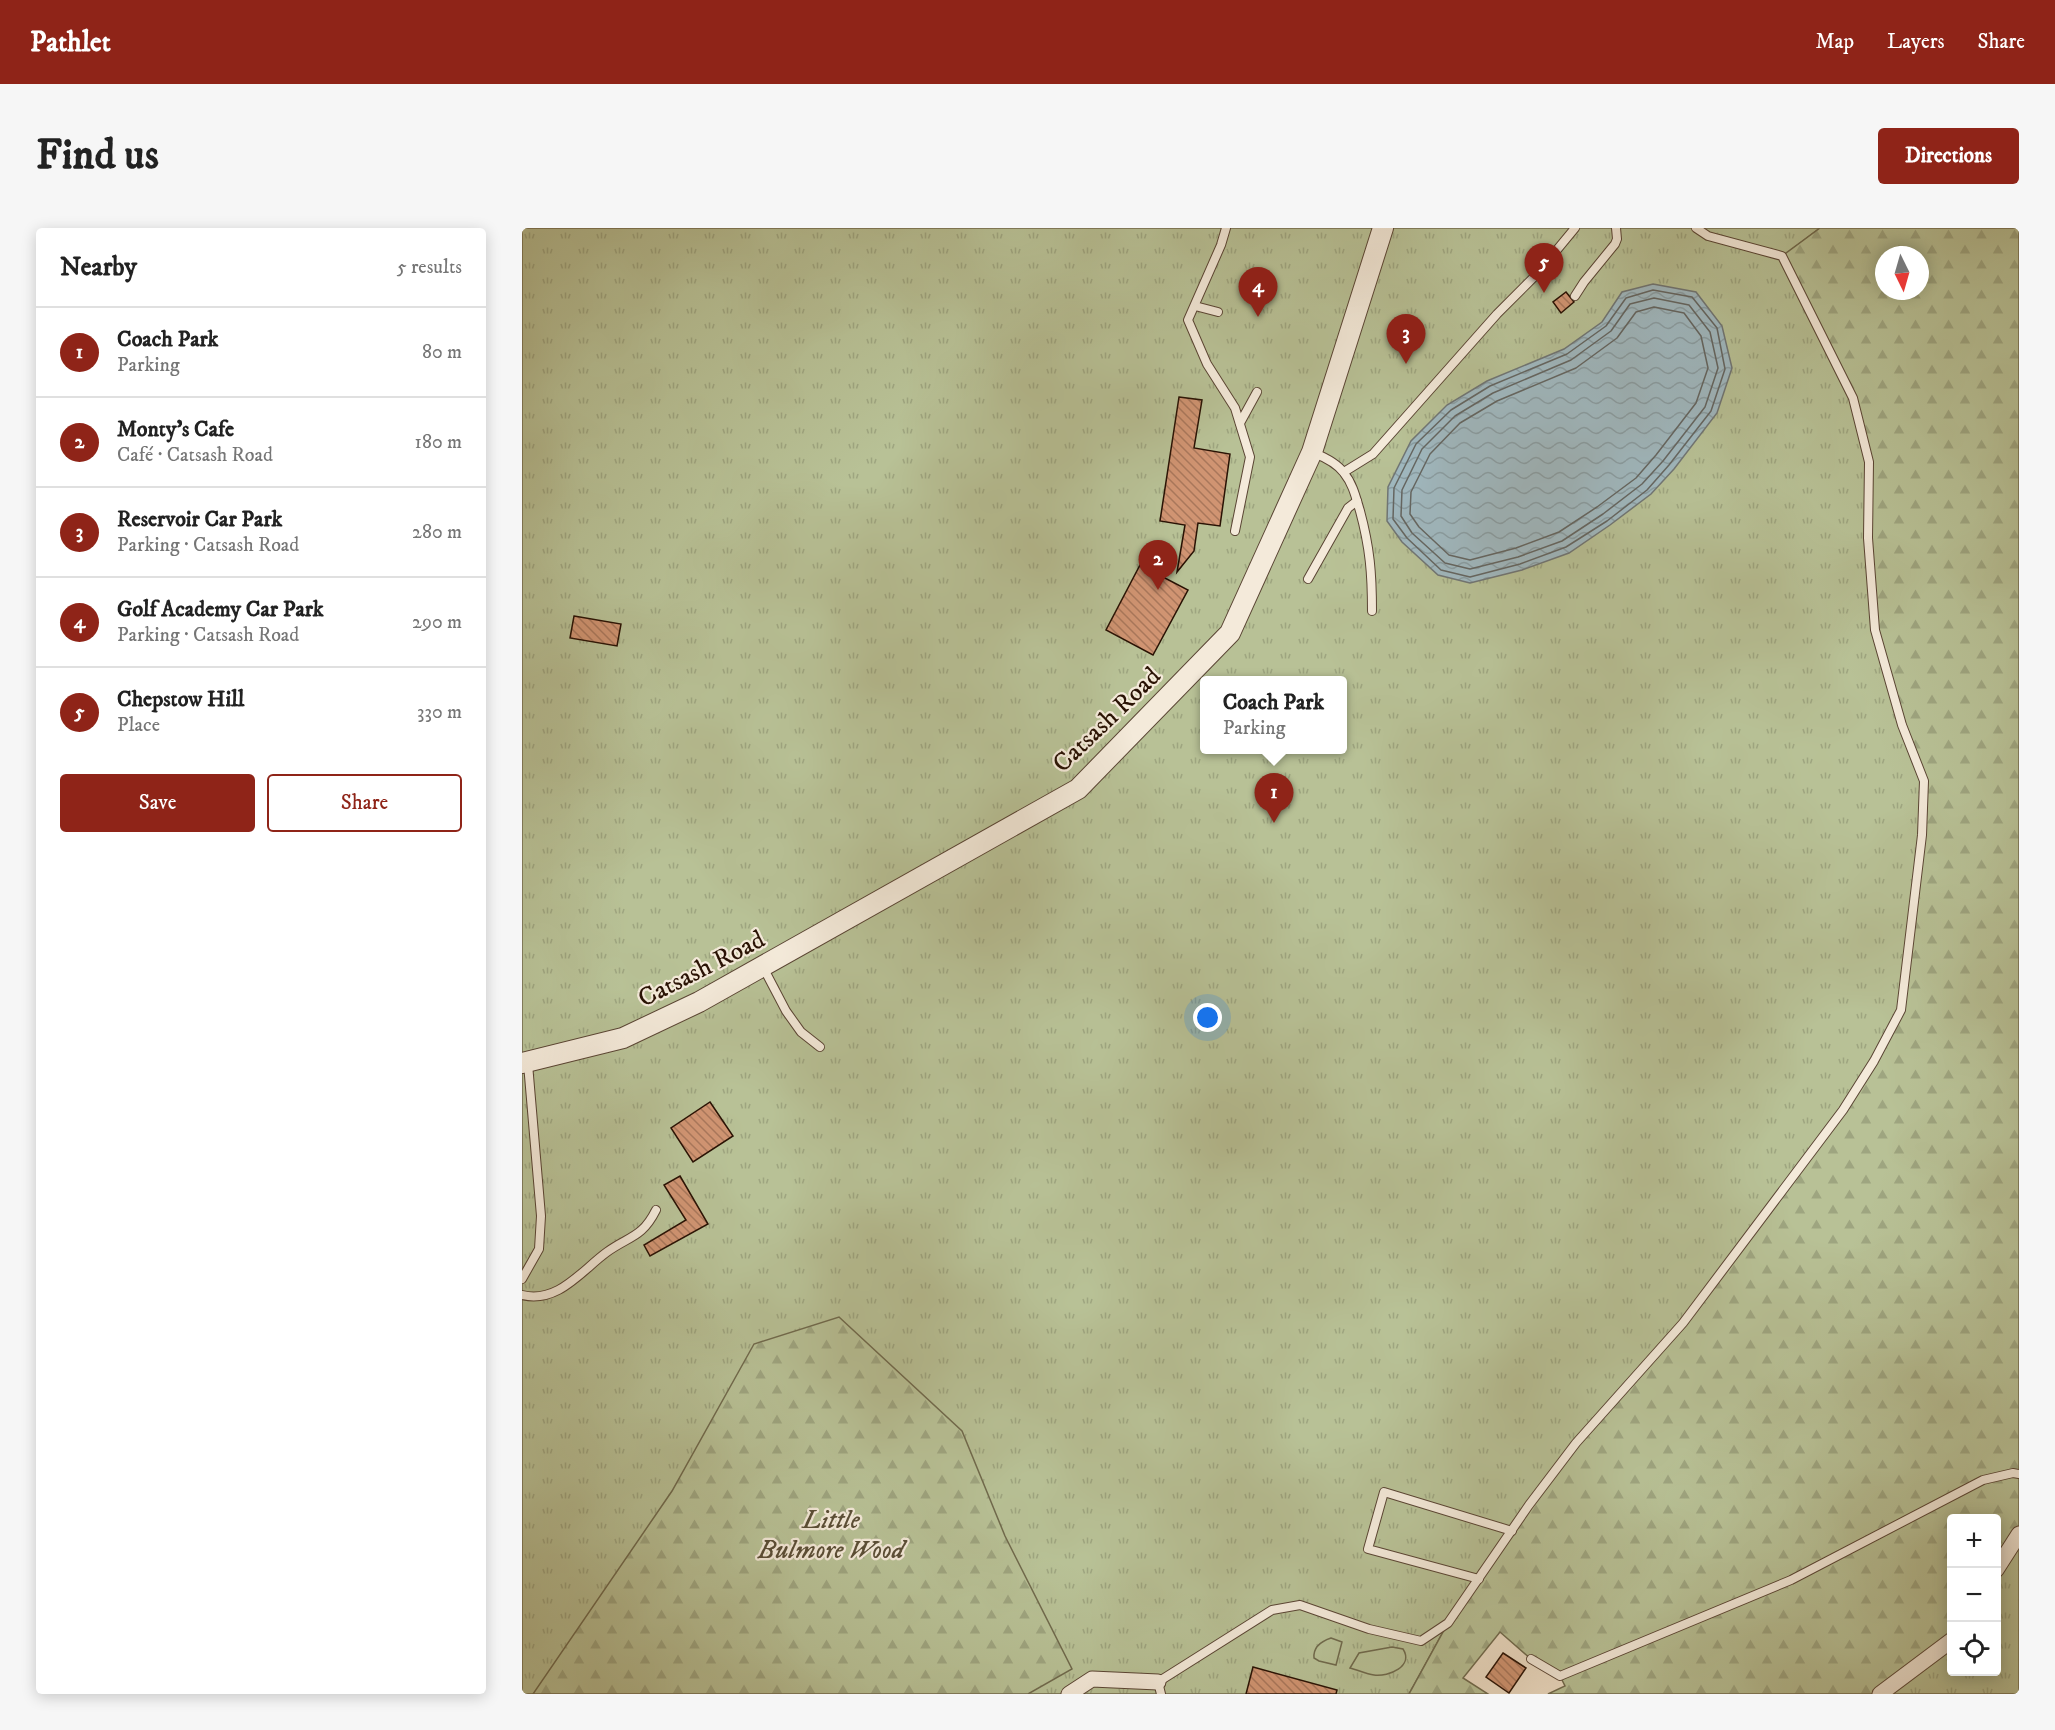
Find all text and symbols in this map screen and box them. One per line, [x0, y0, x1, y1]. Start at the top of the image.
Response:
text: Pathlet [30, 25, 111, 60]
text: Map [1815, 29, 1854, 55]
text: Layers [1887, 29, 1945, 55]
text: Share [1978, 29, 2025, 55]
button: Directions [1878, 128, 2019, 184]
text: Find us [36, 130, 159, 182]
pin: 5 [1524, 244, 1564, 293]
north arrow [1875, 246, 1929, 300]
text: Nearby [60, 251, 137, 284]
text: 5 results [397, 255, 462, 280]
pin: 4 [1238, 268, 1278, 317]
pin: 3 [1386, 314, 1426, 364]
text: Coach Park [117, 326, 219, 353]
text: 1 [76, 340, 83, 365]
text: 80 m [422, 340, 462, 365]
text: Parking [117, 353, 180, 378]
text: Monty's Cafe [117, 416, 234, 443]
text: 2 [75, 430, 84, 455]
text: 180 m [415, 430, 462, 455]
text: Café · Catsash Road [117, 443, 273, 468]
text: Reservoir Car Park [117, 506, 282, 533]
text: 3 [76, 520, 83, 545]
text: 280 m [412, 520, 462, 545]
text: Parking · Catsash Road [117, 533, 299, 558]
pin: 2 [1138, 540, 1178, 590]
text: Golf Academy Car Park [117, 596, 324, 623]
text: 4 [74, 610, 85, 635]
text: 290 m [412, 610, 462, 635]
text: Parking · Catsash Road [117, 623, 299, 648]
street label: Catsash Road [1046, 660, 1168, 780]
popup [1200, 676, 1347, 754]
text: Chepstow Hill [117, 686, 244, 713]
text: Coach Park [1223, 689, 1324, 716]
text: 5 [75, 700, 84, 725]
text: 330 m [417, 700, 462, 725]
text: Place [117, 713, 160, 738]
text: Parking [1223, 716, 1285, 741]
button: Save [60, 774, 255, 832]
button: Share [267, 774, 462, 832]
pin: 1 [1254, 774, 1293, 823]
street label: Catsash Road [633, 923, 771, 1015]
your location [1193, 1003, 1222, 1032]
park label: Little Bulmore Wood [757, 1504, 908, 1567]
map controls [1947, 1514, 2001, 1676]
button: + [1947, 1514, 2001, 1568]
button: − [1947, 1568, 2001, 1622]
button: locate [1947, 1622, 2001, 1676]

